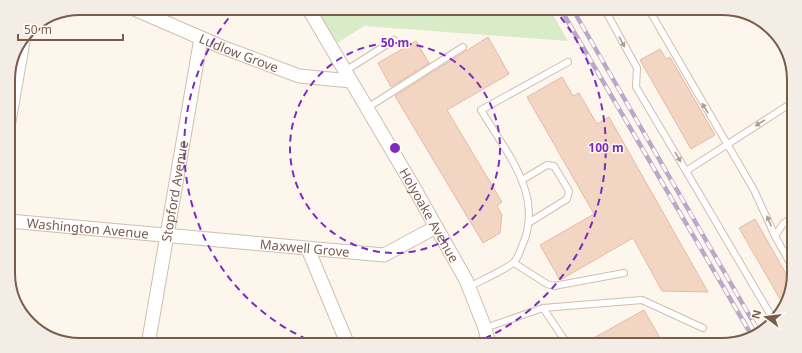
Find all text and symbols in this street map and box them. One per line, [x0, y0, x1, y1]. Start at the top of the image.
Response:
scale bar [18, 16, 123, 42]
text: 50 m [24, 21, 52, 38]
street label: Ludlow Grove [197, 29, 281, 76]
text: 50 m [381, 34, 409, 51]
one-way arrow [619, 36, 626, 48]
one-way arrow [702, 102, 709, 114]
one-way arrow [755, 119, 765, 127]
street label: Stopford Avenue [157, 139, 192, 243]
text: 100 m [588, 139, 624, 156]
centre of rings [388, 141, 402, 155]
one-way arrow [674, 151, 681, 163]
street label: Holyoake Avenue [395, 164, 463, 266]
street label: Washington Avenue [26, 214, 150, 243]
one-way arrow [766, 215, 772, 226]
street label: Maxwell Grove [259, 235, 350, 261]
north arrow [746, 297, 786, 337]
text: N [747, 308, 764, 321]

